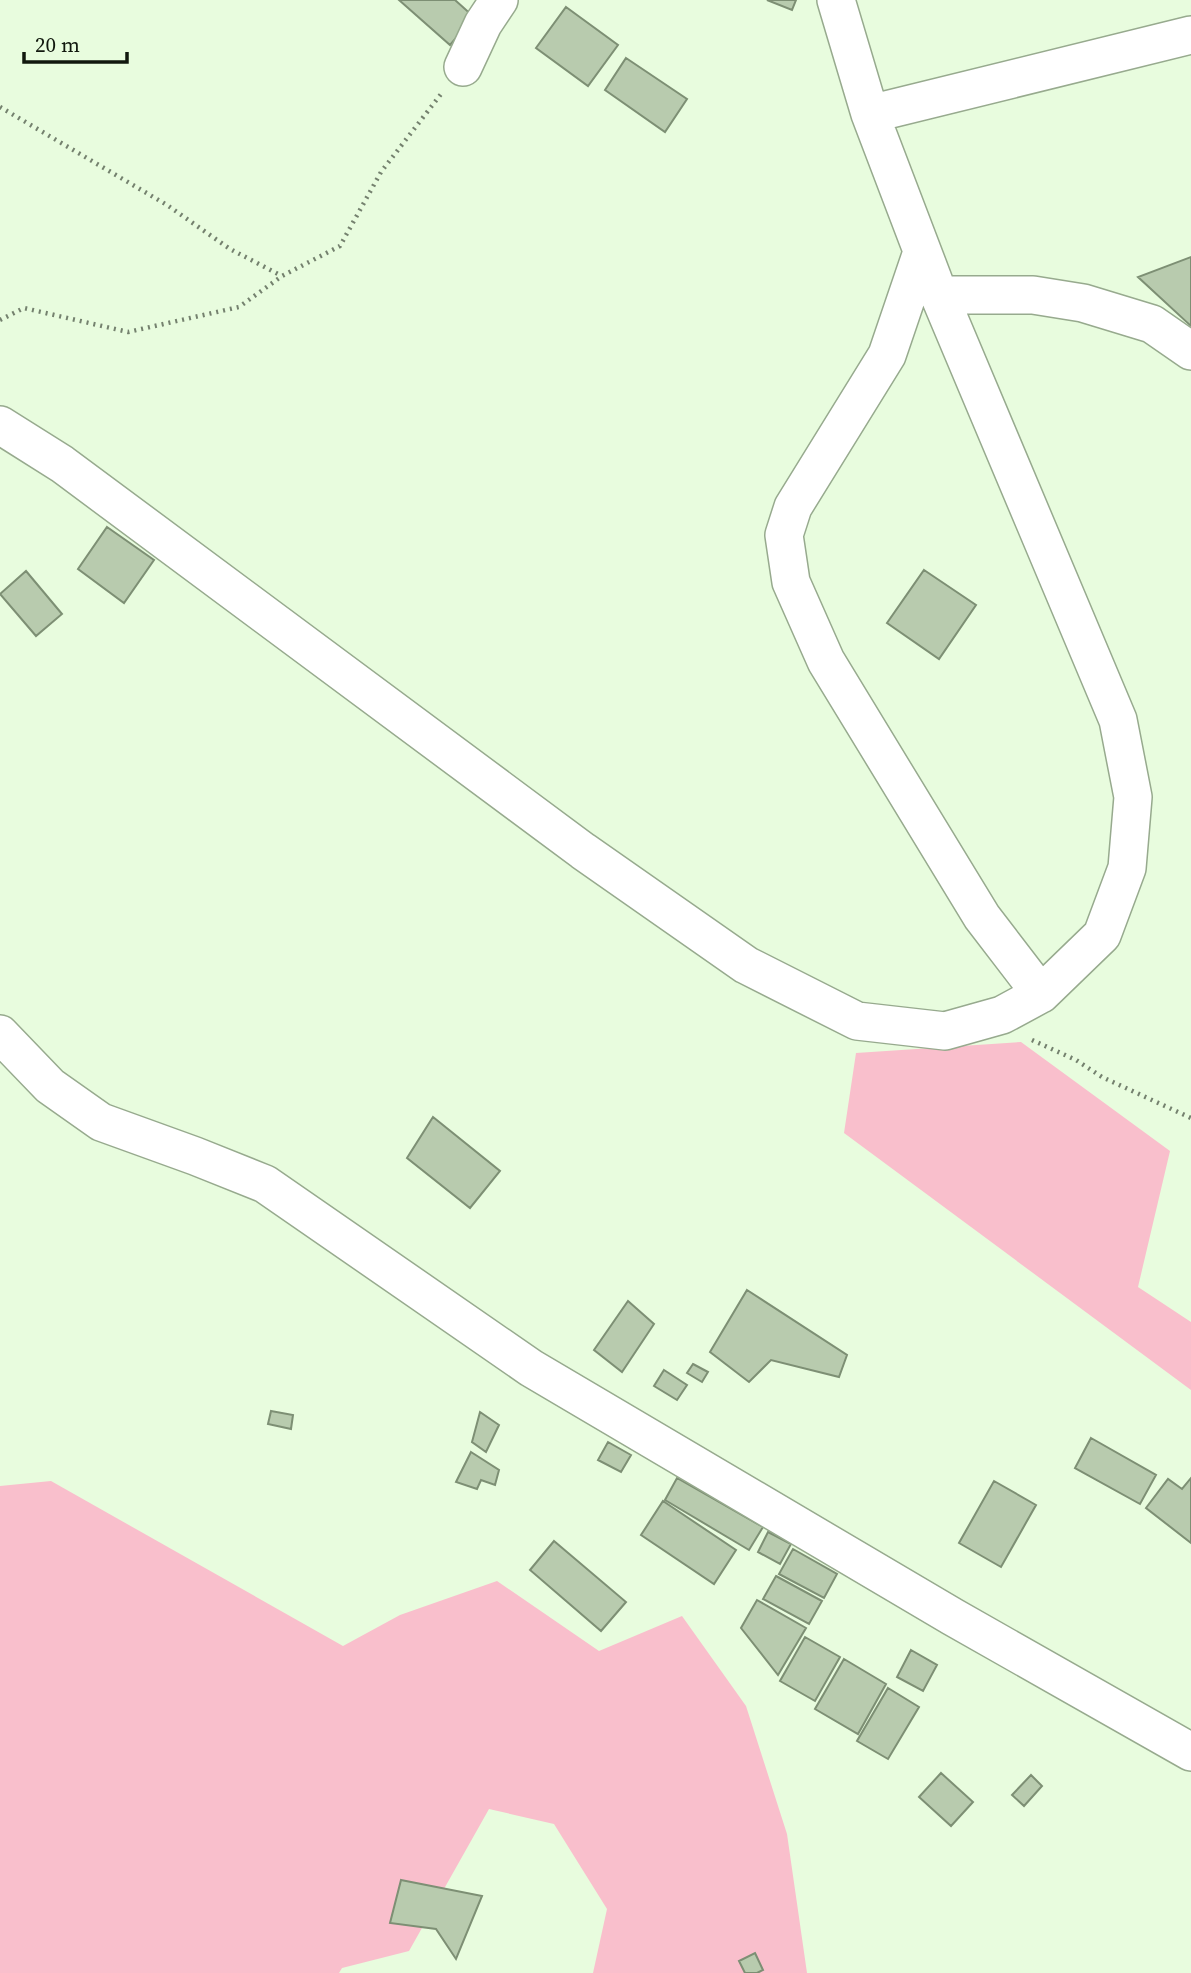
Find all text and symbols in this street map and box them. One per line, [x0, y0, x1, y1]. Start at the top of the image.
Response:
scale bar [24, 21, 128, 65]
text: 20 m [35, 30, 80, 59]

